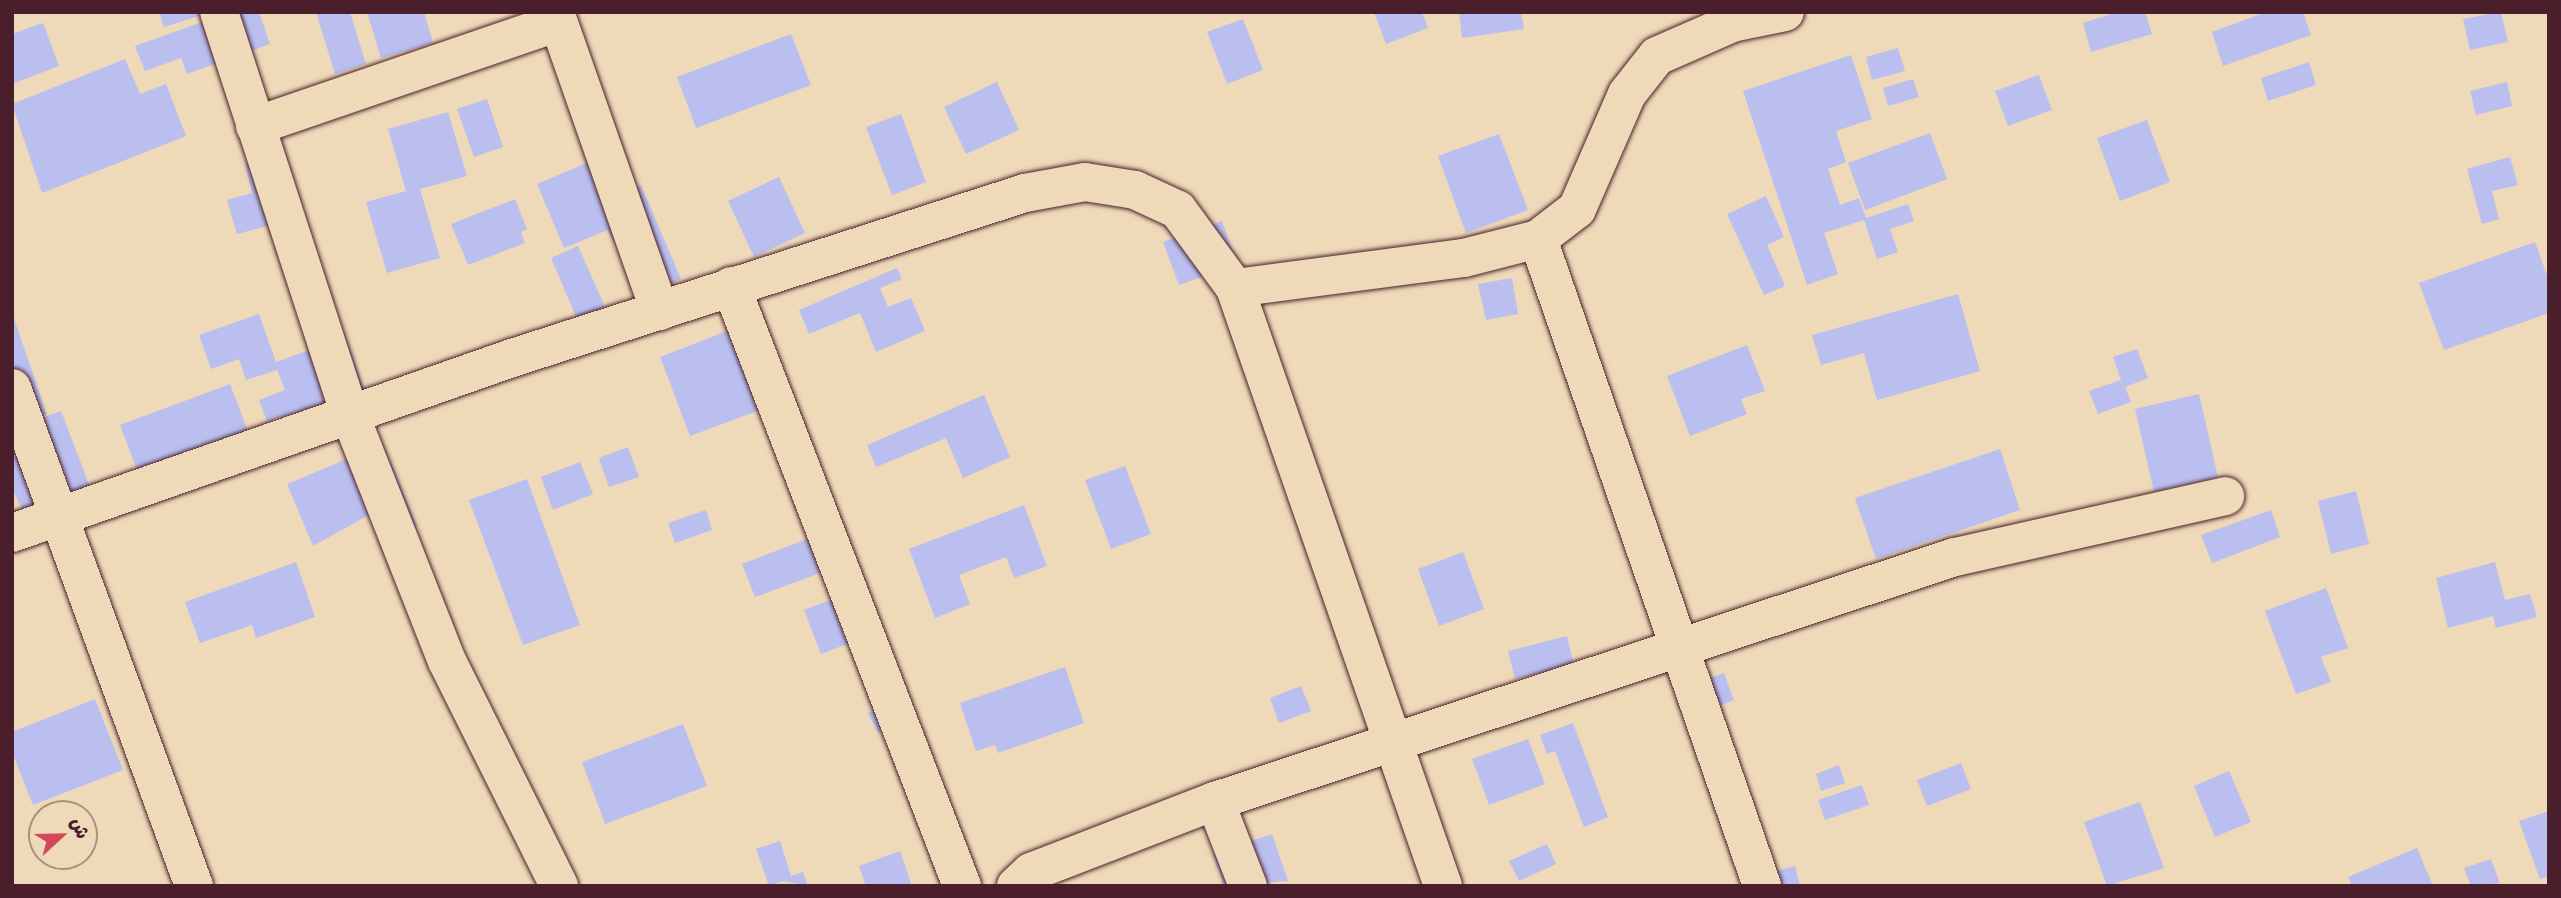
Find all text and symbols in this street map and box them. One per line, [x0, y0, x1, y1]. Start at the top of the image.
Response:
north arrow [28, 800, 98, 870]
text: ش [66, 814, 96, 842]

